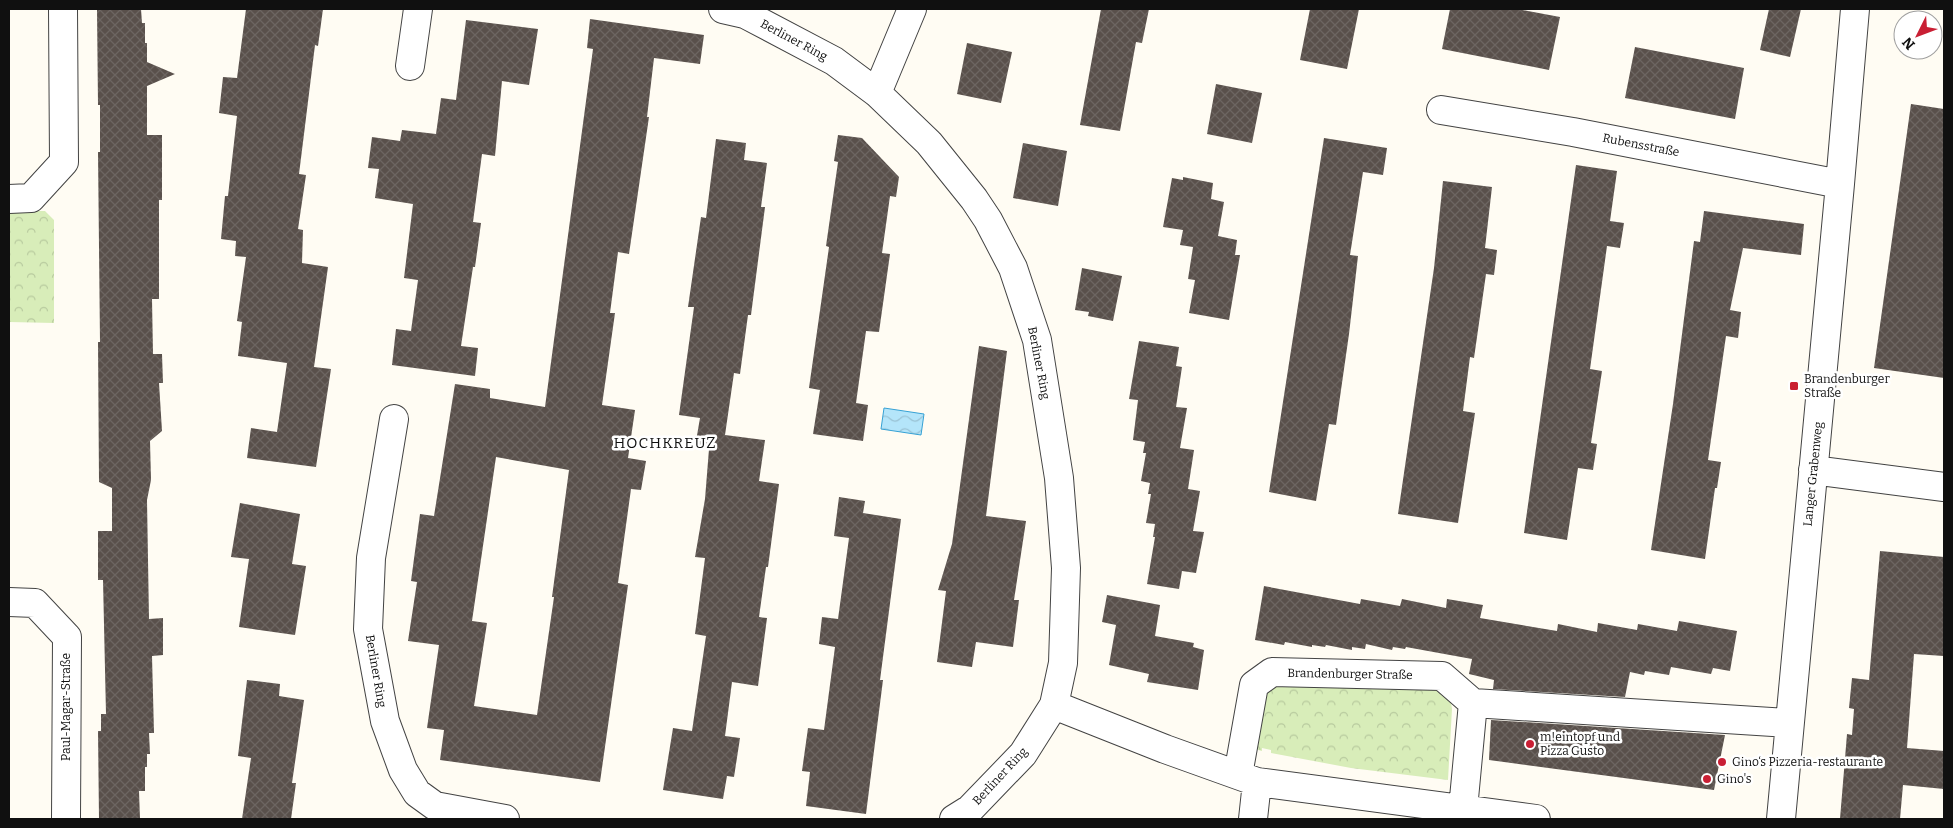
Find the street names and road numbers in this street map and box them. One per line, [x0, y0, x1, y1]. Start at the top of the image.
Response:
street label: Berliner Ring [758, 17, 830, 64]
street label: Rubensstraße [1601, 131, 1681, 159]
street label: Berliner Ring [1025, 325, 1053, 401]
street label: Langer Grabenweg [1801, 421, 1825, 527]
street label: Berliner Ring [363, 633, 389, 709]
street label: Paul-Magar-Straße [59, 653, 73, 761]
street label: Brandenburger Straße [1287, 666, 1413, 682]
street label: Berliner Ring [970, 744, 1030, 808]

